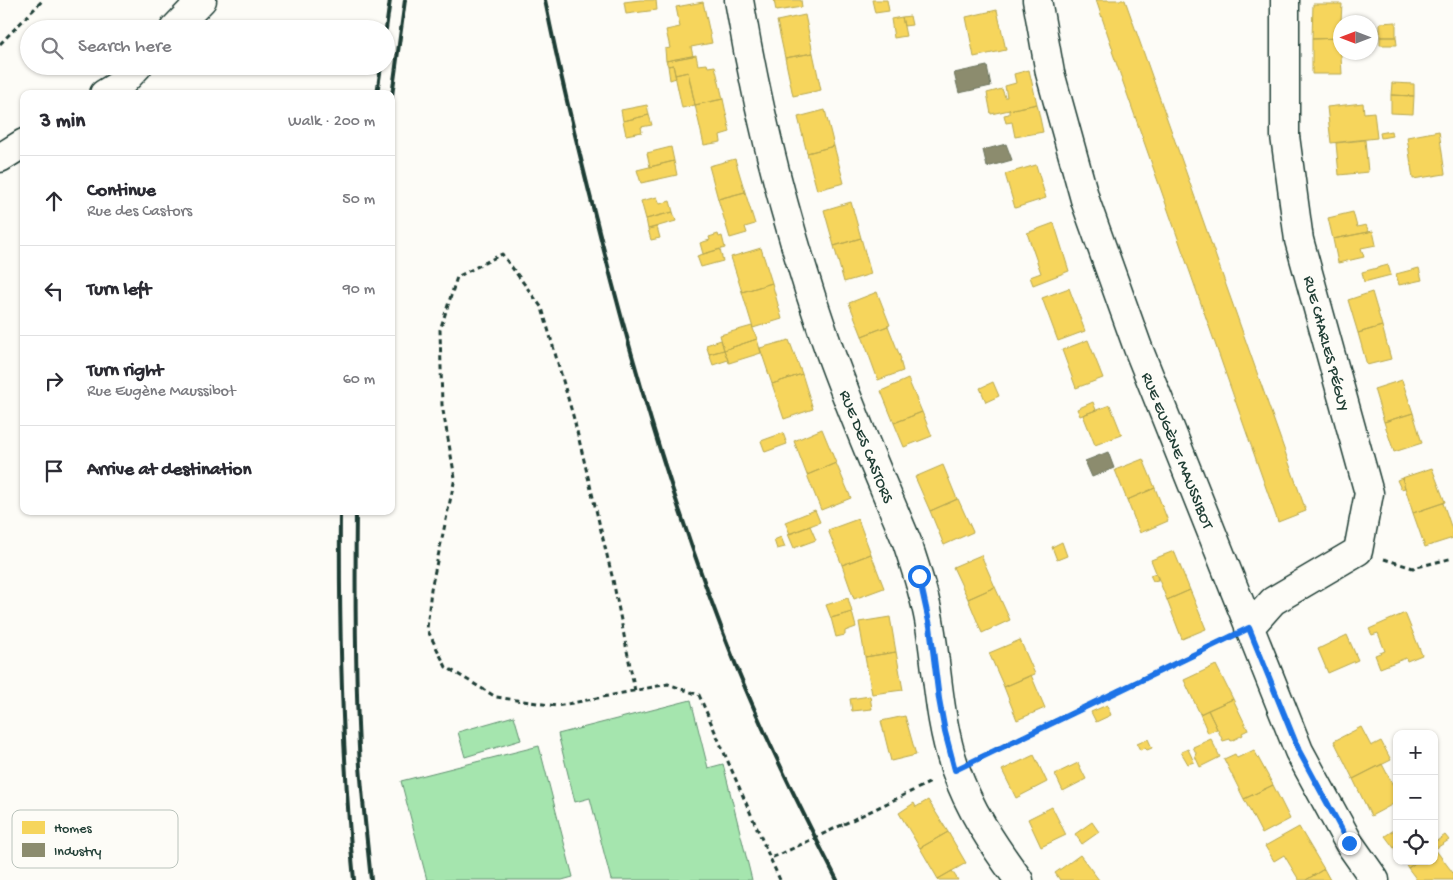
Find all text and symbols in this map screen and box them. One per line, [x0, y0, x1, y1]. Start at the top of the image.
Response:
north arrow [1333, 15, 1378, 60]
search box [20, 20, 395, 75]
icon: search [38, 34, 66, 62]
text: Search here [78, 36, 172, 59]
text: 3 min [40, 110, 85, 135]
text: Walk · 200 m [288, 113, 375, 132]
text: Continue [87, 180, 156, 203]
icon: ahead [40, 187, 68, 215]
text: 50 m [342, 191, 375, 210]
text: Rue des Castors [87, 203, 192, 222]
street label: RUE CHARLES PÉGUY [1297, 274, 1352, 414]
icon: left [40, 277, 68, 305]
text: Turn left [87, 279, 151, 302]
text: 90 m [343, 281, 375, 300]
text: Turn right [87, 360, 163, 383]
icon: right [40, 367, 68, 395]
street label: RUE EUGÈNE MAUSSIBOT [1136, 370, 1216, 533]
text: 60 m [343, 371, 375, 390]
text: Rue Eugène Maussibot [87, 383, 235, 402]
street label: RUE DES CASTORS [833, 388, 896, 507]
icon: arrive [40, 457, 68, 485]
text: Arrive at destination [87, 459, 251, 482]
route start [908, 565, 931, 588]
map controls [1393, 730, 1438, 865]
button: + [1393, 730, 1438, 775]
button: − [1393, 775, 1438, 820]
legend [12, 810, 178, 868]
button: locate [1393, 820, 1438, 865]
text: Homes [54, 821, 92, 838]
route end [1338, 832, 1361, 855]
text: Industry [54, 844, 102, 861]

